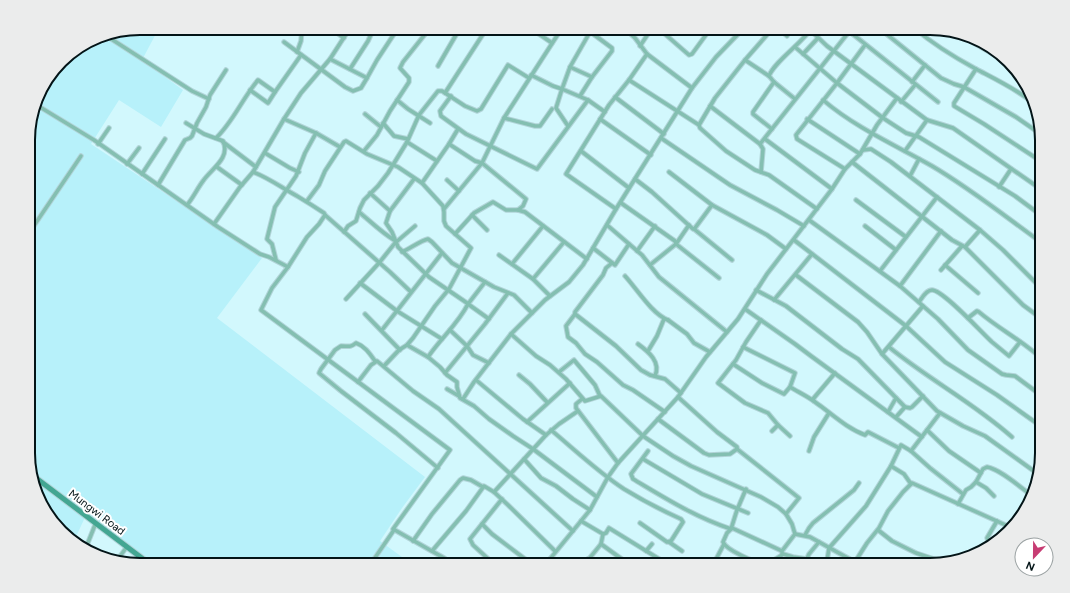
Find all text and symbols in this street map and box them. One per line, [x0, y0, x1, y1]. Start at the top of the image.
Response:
street label: Mungwi Road [66, 487, 127, 538]
north arrow [1014, 537, 1054, 577]
text: N [1024, 558, 1037, 573]

